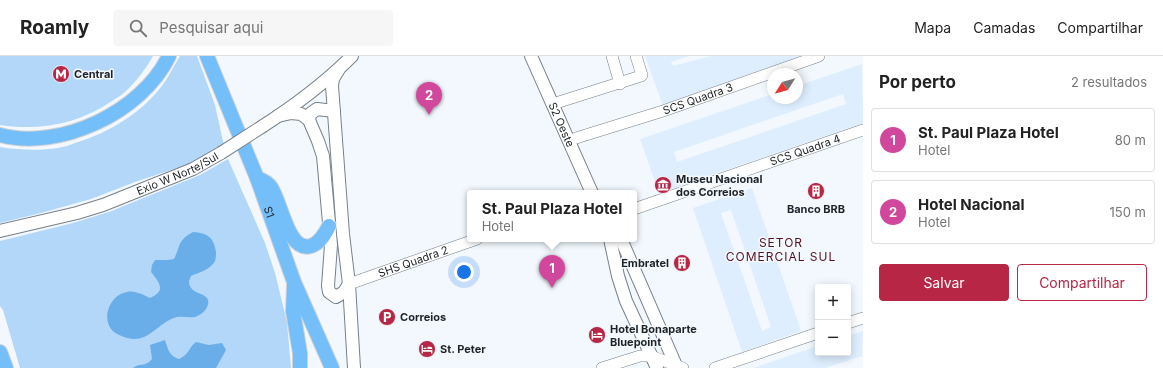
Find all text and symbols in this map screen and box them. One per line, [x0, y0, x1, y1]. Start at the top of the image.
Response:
search box [113, 10, 393, 46]
text: Roamly [20, 16, 89, 39]
icon: search [127, 17, 149, 39]
text: Pesquisar aqui [159, 18, 263, 37]
text: Mapa [914, 19, 951, 36]
text: Camadas [973, 19, 1035, 36]
text: Compartilhar [1057, 19, 1143, 36]
metro station icon: Central [51, 64, 71, 84]
place label: Central [74, 67, 113, 81]
north arrow [767, 68, 803, 104]
text: Por perto [879, 72, 956, 92]
text: 2 resultados [1071, 74, 1147, 90]
street label: SCS Quadra 3 [661, 80, 735, 118]
pin: 2 [416, 82, 442, 115]
street label: S2 Oeste [545, 100, 578, 149]
text: St. Paul Plaza Hotel [918, 123, 1059, 142]
street label: SCS Quadra 4 [768, 131, 842, 169]
text: 1 [890, 132, 896, 148]
text: 80 m [1115, 132, 1146, 148]
text: Hotel [918, 142, 950, 158]
street label: Exio W Norte/Sul [134, 149, 221, 198]
place label: Museu Nacional dos Correios [676, 172, 762, 199]
museum icon: Museu Nacional dos Correios [653, 175, 673, 195]
building icon: Banco BRB [806, 181, 826, 201]
popup [467, 190, 637, 242]
text: Hotel Nacional [918, 195, 1025, 214]
text: St. Paul Plaza Hotel [482, 199, 622, 218]
place label: Banco BRB [787, 202, 845, 216]
street label: S1 [261, 204, 278, 220]
text: 2 [889, 204, 897, 220]
text: 150 m [1110, 204, 1146, 220]
text: Hotel [918, 214, 950, 230]
text: Hotel [482, 218, 514, 234]
district label: SETOR COMERCIAL SUL [726, 235, 836, 264]
street label: SHS Quadra 2 [376, 243, 450, 280]
building icon: Embratel [672, 253, 692, 273]
pin: 1 [539, 255, 565, 288]
place label: Embratel [621, 256, 669, 270]
your location [454, 262, 474, 282]
button: Salvar [879, 264, 1009, 301]
button: Compartilhar [1017, 264, 1147, 301]
map controls [815, 284, 851, 356]
button: + [815, 284, 851, 320]
parking icon: Correios [377, 307, 397, 327]
place label: Correios [400, 310, 446, 324]
button: − [815, 320, 851, 356]
place label: Hotel Bonaparte Bluepoint [610, 322, 697, 349]
hotel icon: Hotel Bonaparte Bluepoint [587, 325, 607, 345]
hotel icon: St. Peter [417, 339, 437, 359]
place label: St. Peter [440, 342, 486, 356]

